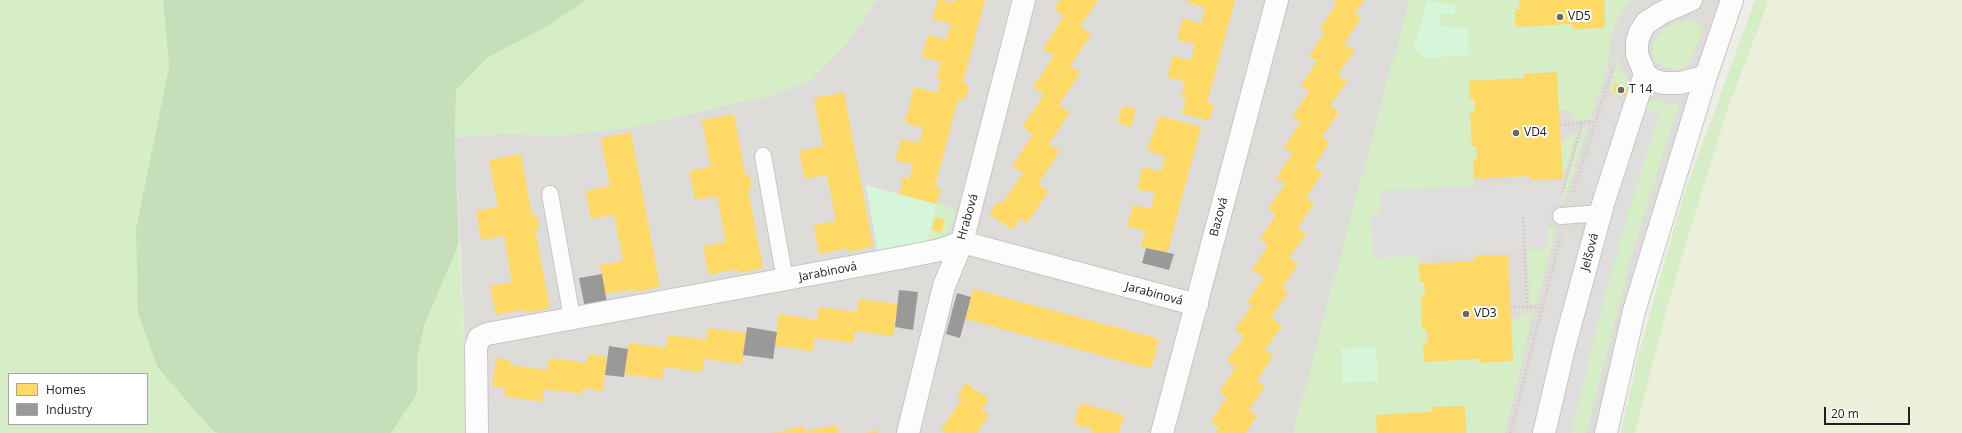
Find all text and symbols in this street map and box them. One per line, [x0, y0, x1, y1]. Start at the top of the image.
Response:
place label: VD5 [1568, 10, 1591, 24]
marker: VD5 [1555, 12, 1565, 22]
place label: T 14 [1629, 83, 1652, 97]
marker: T 14 [1616, 85, 1626, 95]
place label: VD4 [1524, 126, 1547, 140]
marker: VD4 [1511, 128, 1521, 138]
street label: Hrabová [955, 192, 981, 242]
street label: Bazová [1207, 196, 1231, 238]
street label: Jelšová [1578, 231, 1602, 273]
street label: Jarabinová [798, 259, 858, 285]
street label: Jarabinová [1124, 279, 1184, 309]
place label: VD3 [1474, 307, 1497, 321]
marker: VD3 [1461, 309, 1471, 319]
legend [8, 373, 148, 425]
text: Homes [46, 381, 86, 398]
scale bar [1826, 399, 1912, 425]
text: Industry [46, 401, 92, 418]
text: 20 m [1831, 405, 1859, 422]

